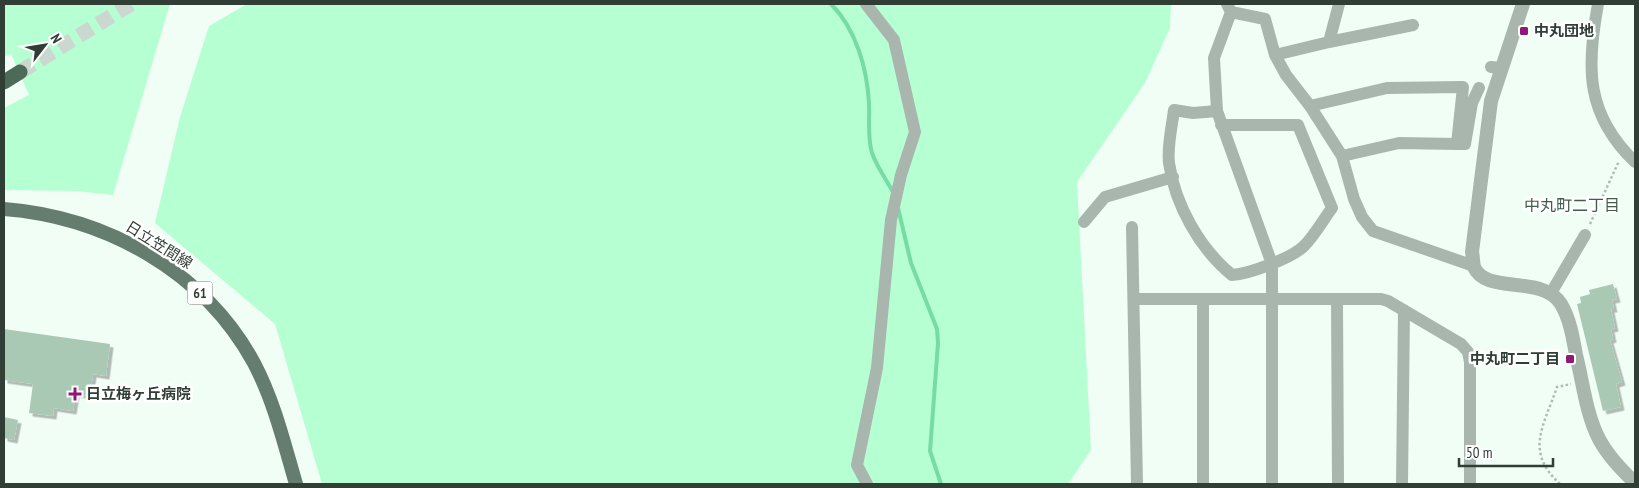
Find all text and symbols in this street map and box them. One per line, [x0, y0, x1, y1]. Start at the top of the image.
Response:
north arrow [20, 20, 70, 70]
place label: 中丸団地 [1534, 21, 1594, 40]
marker: 中丸団地 [1518, 25, 1530, 37]
text: N [46, 30, 66, 46]
district label: 中丸町二丁目 [1524, 195, 1620, 215]
street label: 日立笠間線 [122, 217, 196, 273]
road number: 61 [188, 282, 212, 304]
place label: 中丸町二丁目 [1470, 349, 1560, 368]
marker: 中丸町二丁目 [1564, 353, 1576, 365]
place label: 日立梅ヶ丘病院 [86, 384, 191, 403]
marker: 日立梅ヶ丘病院 [68, 387, 82, 401]
scale bar [1459, 436, 1553, 468]
text: 50 m [1466, 443, 1492, 462]

